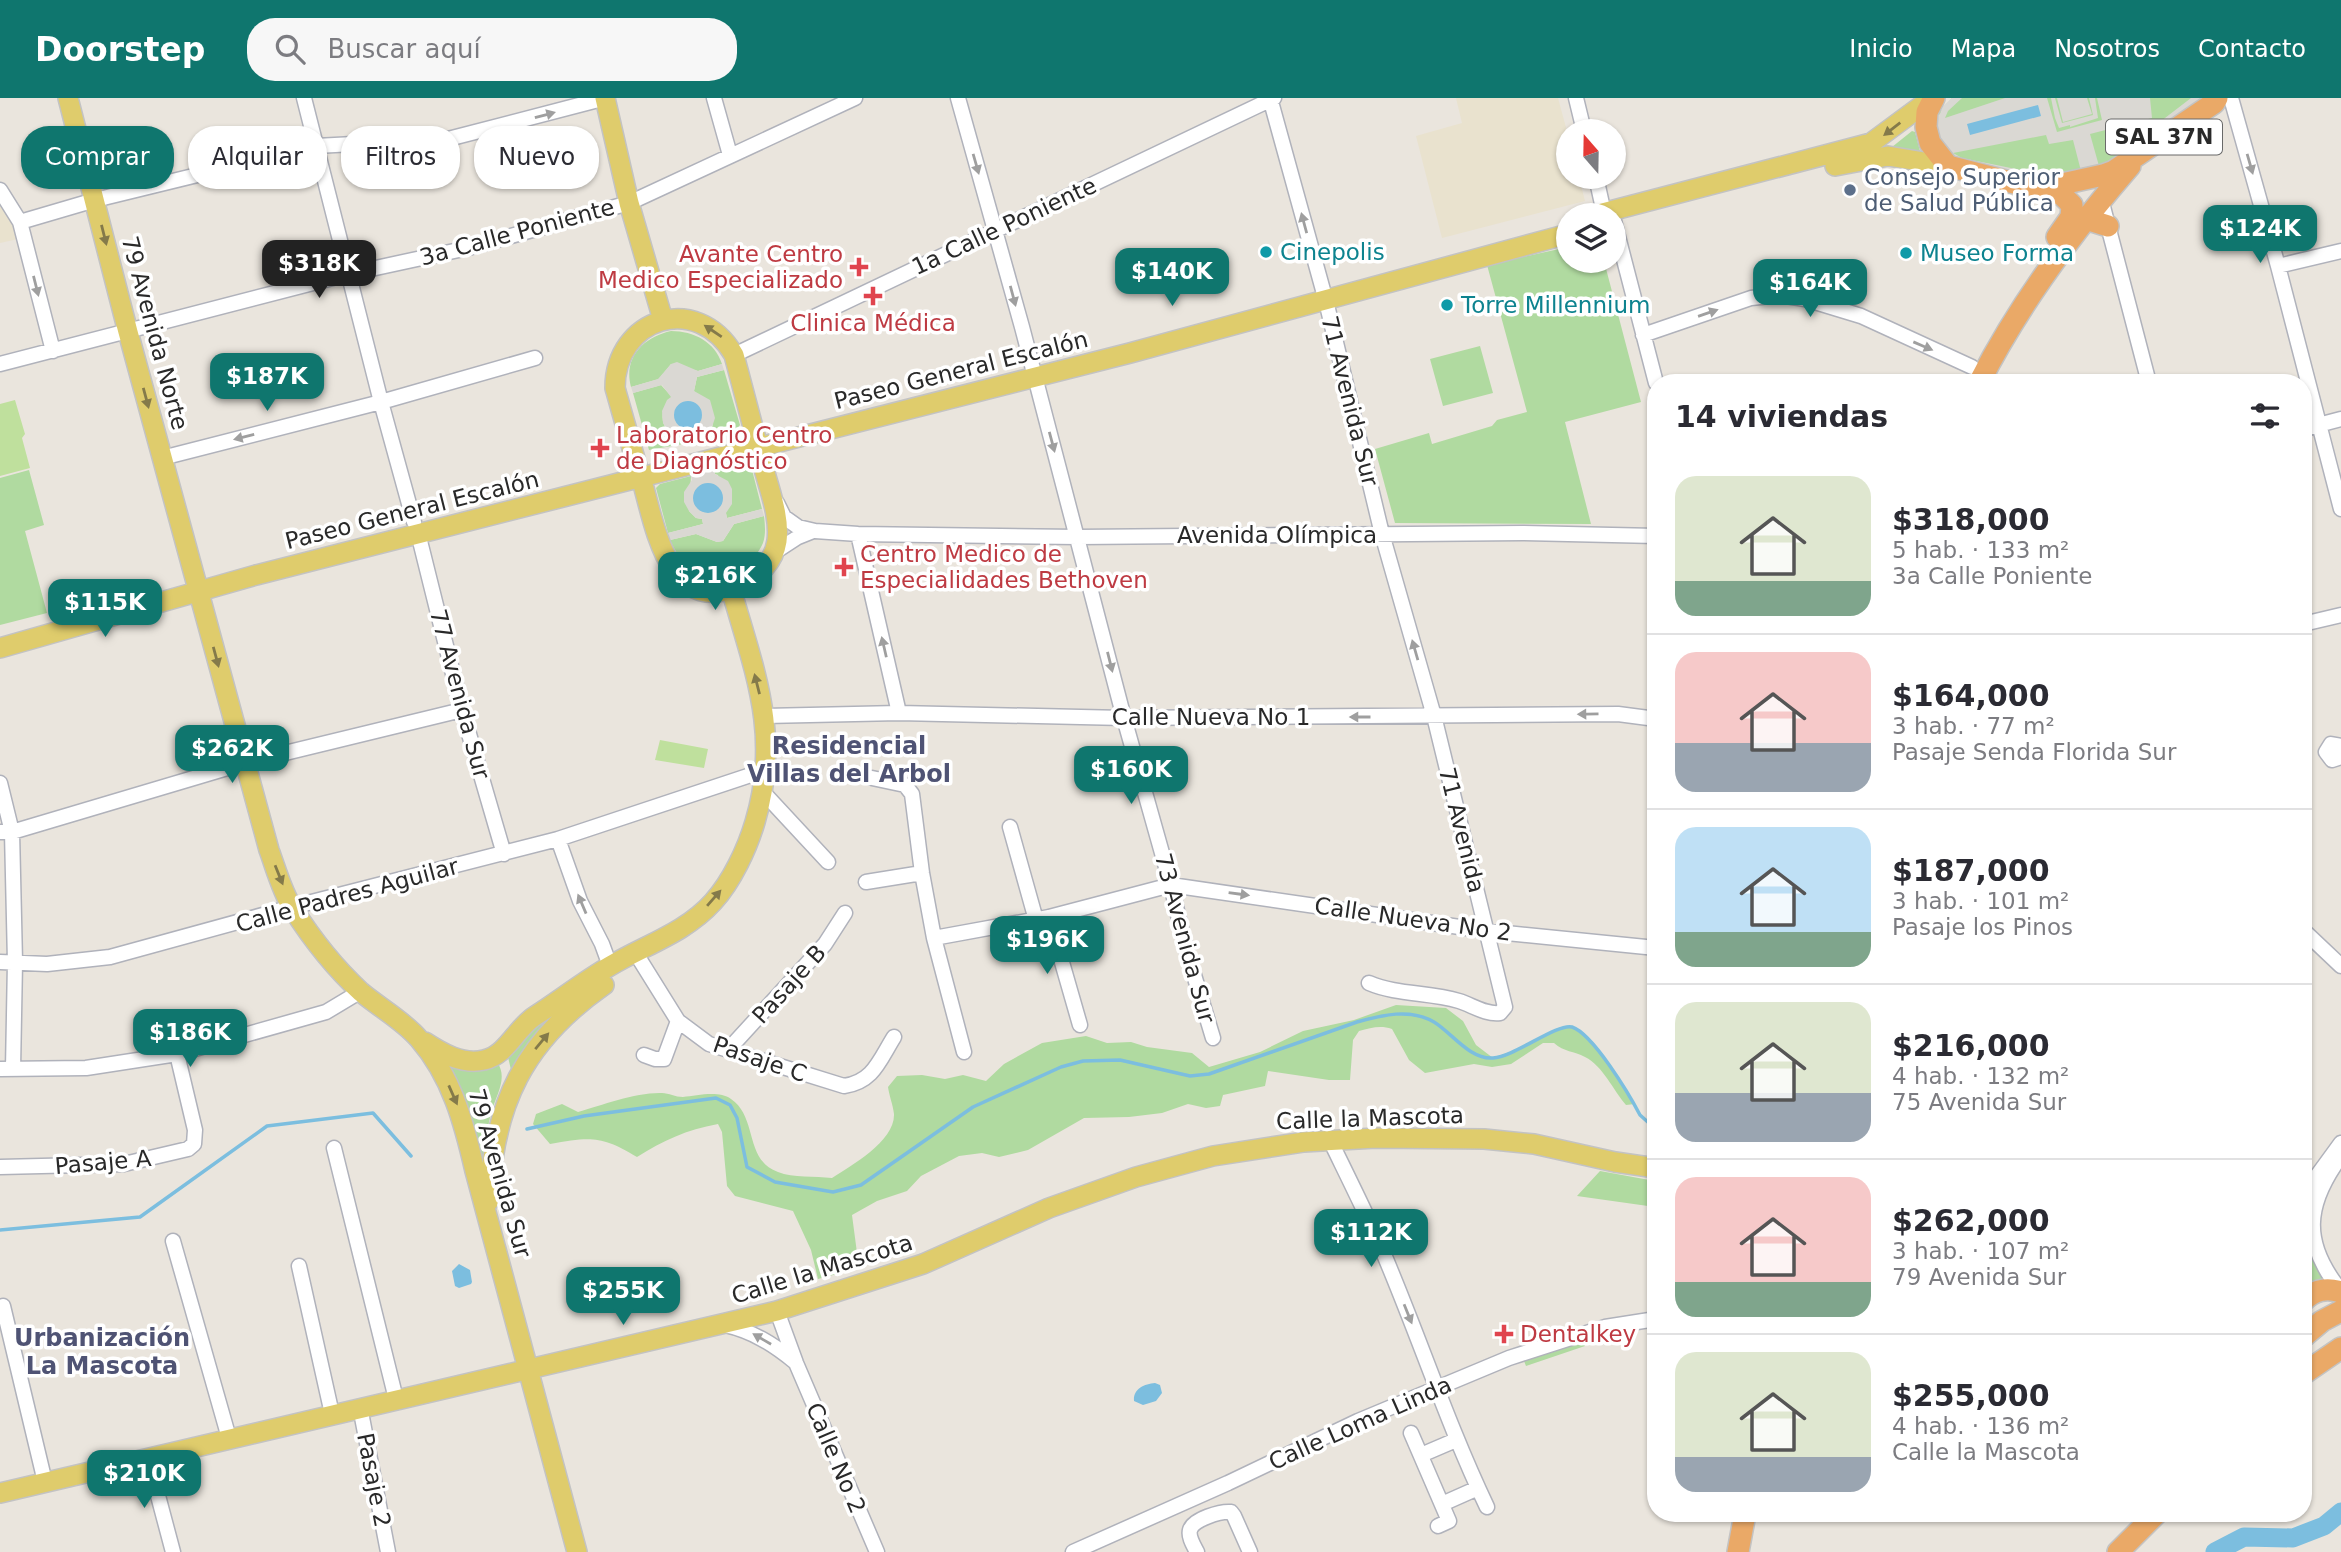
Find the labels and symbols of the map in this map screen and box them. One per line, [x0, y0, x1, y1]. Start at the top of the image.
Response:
one-way arrow [534, 109, 556, 120]
north arrow [1556, 119, 1626, 189]
road number: SAL 37N [2106, 120, 2222, 154]
one-way arrow [1883, 121, 1901, 135]
one-way arrow [972, 153, 982, 174]
one-way arrow [2245, 154, 2255, 175]
place label: Consejo Superior de Salud Pública [1864, 164, 2060, 216]
street label: 1a Calle Poniente [908, 172, 1100, 280]
marker: Consejo Superior de Salud Pública [1842, 182, 1858, 198]
street label: 3a Calle Poniente [417, 194, 617, 270]
pin: $124K [2211, 206, 2309, 265]
one-way arrow [1298, 212, 1309, 234]
one-way arrow [99, 224, 110, 246]
street label: 79 Avenida Norte [117, 233, 193, 433]
place label: Cinepolis [1280, 239, 1385, 265]
pin: $318K [270, 240, 368, 300]
place label: Museo Forma [1920, 240, 2074, 266]
place label: Avante Centro Medico Especializado [598, 241, 843, 293]
marker: Cinepolis [1258, 244, 1274, 260]
marker: Museo Forma [1898, 245, 1914, 261]
pin: $140K [1123, 248, 1221, 308]
marker: Avante Centro Medico Especializado [849, 257, 869, 277]
pin: $164K [1761, 260, 1859, 319]
one-way arrow [31, 275, 42, 297]
one-way arrow [1009, 285, 1019, 306]
marker: Clinica Médica [863, 286, 883, 306]
place label: Torre Millennium [1460, 292, 1650, 318]
marker: Torre Millennium [1439, 297, 1455, 313]
one-way arrow [1697, 307, 1718, 318]
place label: Clinica Médica [790, 310, 956, 336]
street label: 71 Avenida Sur [1316, 313, 1384, 489]
one-way arrow [703, 324, 723, 337]
street label: Paseo General Escalón [831, 326, 1091, 414]
one-way arrow [1913, 340, 1933, 352]
pin: $187K [218, 354, 316, 413]
one-way arrow [141, 387, 152, 409]
place label: Laboratorio Centro de Diagnóstico [616, 422, 832, 474]
one-way arrow [1047, 431, 1058, 453]
one-way arrow [233, 432, 255, 443]
marker: Laboratorio Centro de Diagnóstico [590, 438, 610, 458]
street label: Paseo General Escalón [282, 466, 542, 554]
street label: Avenida Olímpica [1177, 522, 1377, 548]
place label: Centro Medico de Especialidades Bethoven [860, 541, 1148, 593]
pin: $216K [666, 552, 764, 612]
marker: Centro Medico de Especialidades Bethoven [834, 557, 854, 577]
pin: $115K [56, 580, 154, 639]
street label: 77 Avenida Sur [425, 606, 495, 782]
one-way arrow [878, 636, 889, 658]
one-way arrow [1409, 639, 1420, 661]
one-way arrow [211, 646, 222, 668]
one-way arrow [1105, 651, 1116, 673]
one-way arrow [751, 673, 762, 695]
street label: Calle Nueva No 1 [1112, 704, 1310, 730]
one-way arrow [1576, 708, 1598, 720]
one-way arrow [1349, 711, 1371, 722]
pin: $262K [183, 726, 281, 785]
district label: Residencial Villas del Arbol [747, 732, 951, 788]
pin: $160K [1082, 746, 1180, 806]
street label: 71 Avenida [1434, 765, 1490, 895]
street label: 73 Avenida Sur [1150, 850, 1220, 1026]
street label: Calle Padres Aguilar [233, 853, 462, 937]
one-way arrow [273, 865, 285, 885]
one-way arrow [1228, 889, 1250, 900]
one-way arrow [706, 890, 721, 907]
street label: Calle Nueva No 2 [1313, 892, 1513, 946]
one-way arrow [576, 894, 588, 914]
pin: $196K [998, 916, 1096, 976]
street label: Pasaje B [747, 939, 831, 1029]
pin: $186K [141, 1010, 239, 1069]
street label: Pasaje C [710, 1031, 810, 1087]
one-way arrow [534, 1032, 549, 1050]
one-way arrow [448, 1085, 459, 1106]
street label: 79 Avenida Sur [463, 1086, 537, 1261]
street label: Calle la Mascota [1276, 1102, 1464, 1134]
street label: Pasaje A [54, 1145, 153, 1179]
pin: $112K [1322, 1210, 1420, 1269]
street label: Calle la Mascota [728, 1229, 916, 1309]
pin: $255K [574, 1268, 672, 1327]
one-way arrow [1403, 1304, 1414, 1325]
place label: Dentalkey [1520, 1321, 1636, 1347]
district label: Urbanización La Mascota [14, 1324, 190, 1380]
marker: Dentalkey [1494, 1324, 1514, 1344]
one-way arrow [753, 1333, 772, 1345]
street label: Calle Loma Linda [1265, 1371, 1455, 1475]
street label: Calle No 2 [801, 1399, 871, 1517]
street label: Pasaje 2 [352, 1431, 396, 1529]
pin: $210K [95, 1450, 193, 1510]

